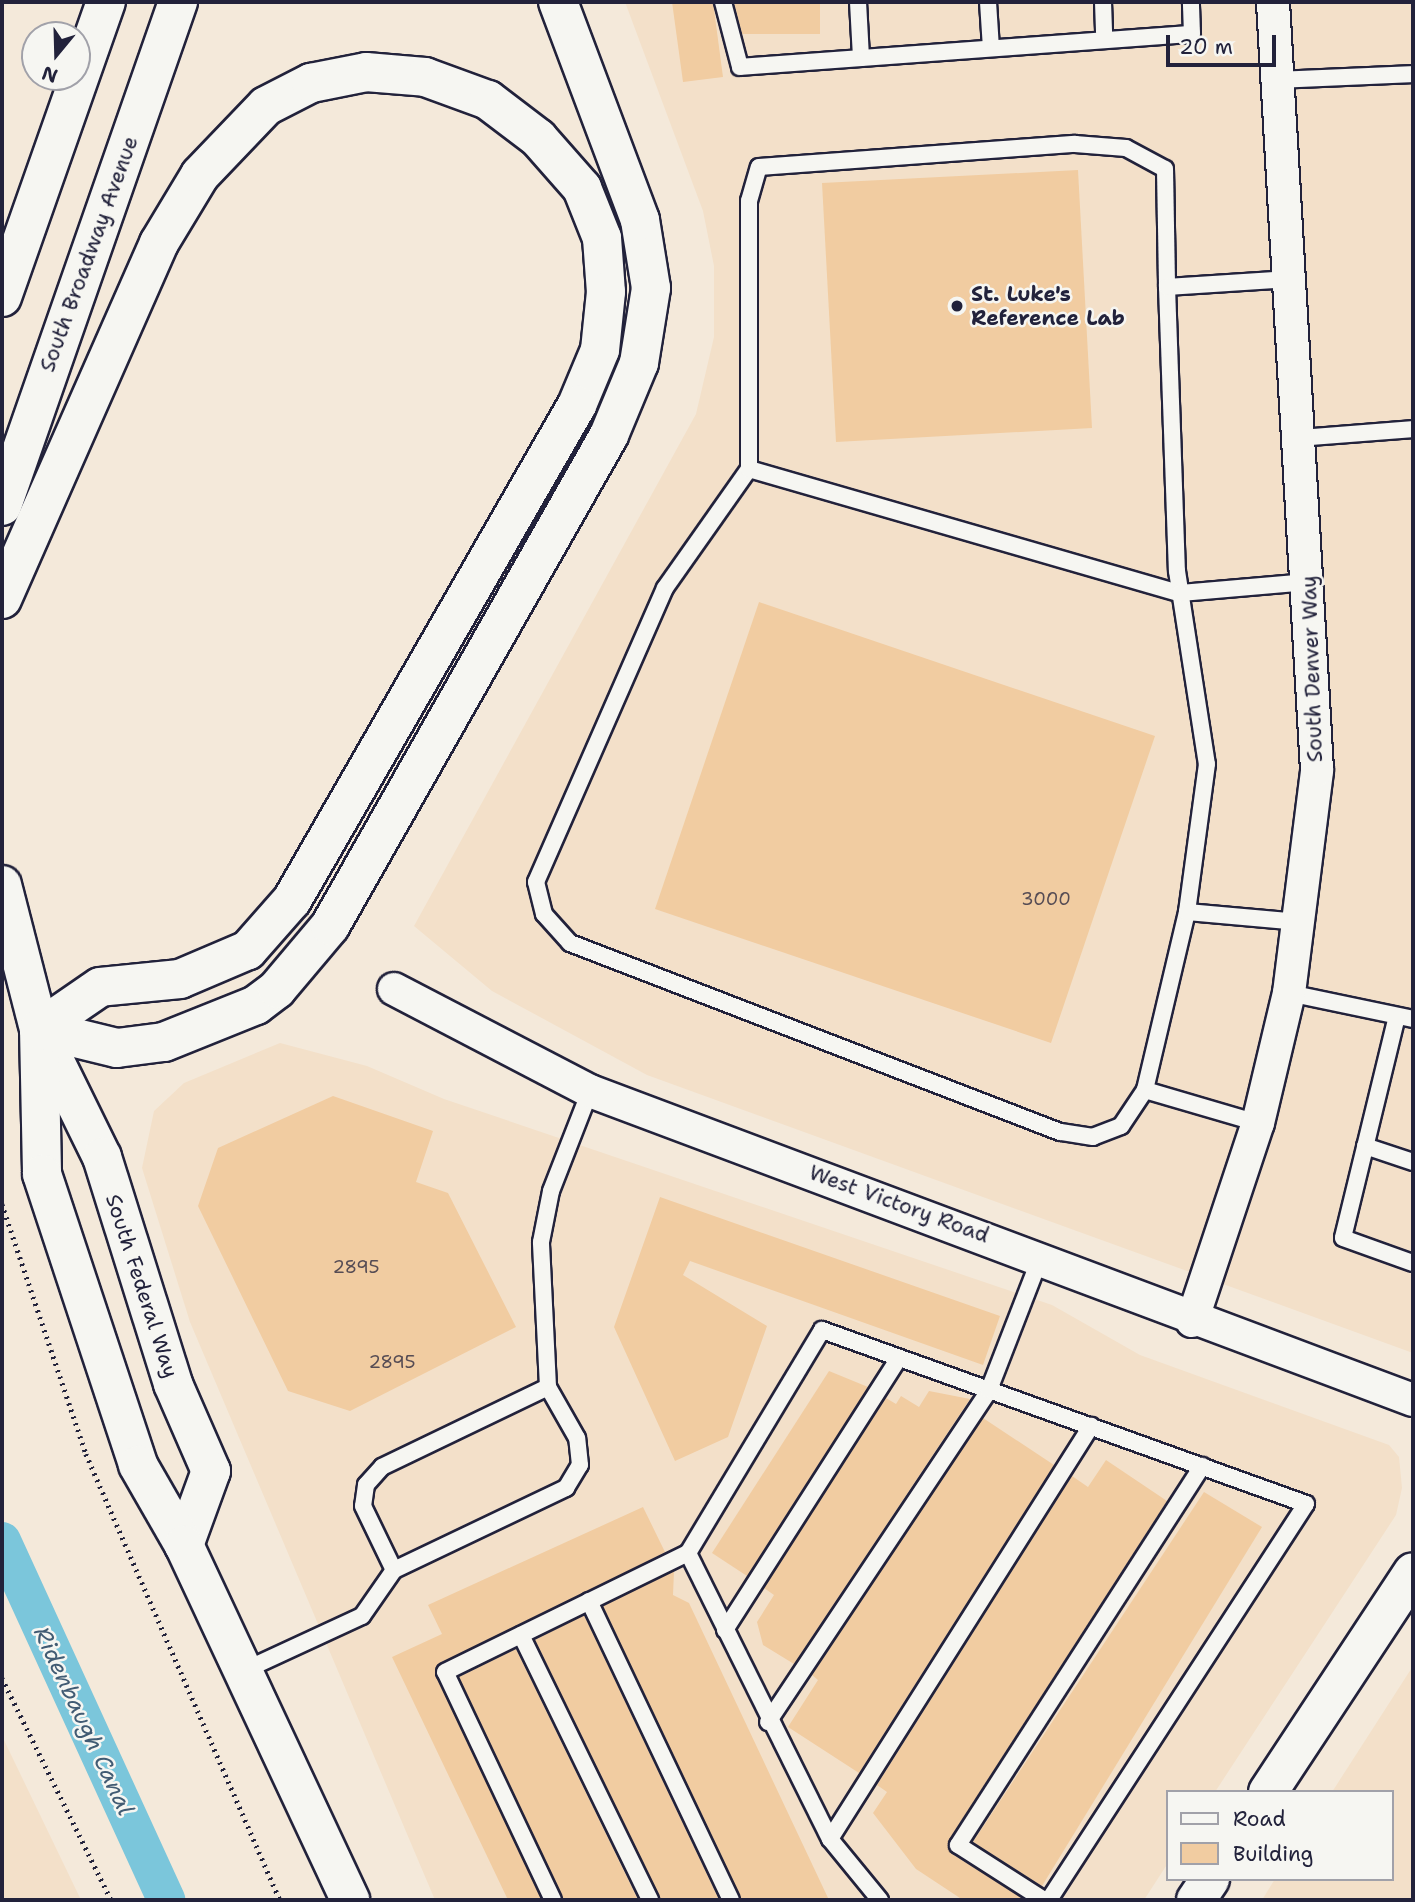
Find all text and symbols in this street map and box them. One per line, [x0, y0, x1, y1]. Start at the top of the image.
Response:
north arrow [21, 21, 91, 91]
scale bar [1170, 21, 1280, 65]
text: 20 m [1179, 33, 1233, 61]
text: N [38, 60, 61, 89]
street label: South Broadway Avenue [35, 133, 143, 375]
place label: St. Luke's Reference Lab [971, 281, 1125, 331]
marker: St. Luke's Reference Lab [949, 298, 965, 314]
street label: South Denver Way [1296, 575, 1328, 763]
house number: 3000 [1021, 888, 1071, 910]
street label: West Victory Road [806, 1160, 992, 1248]
street label: South Federal Way [100, 1191, 184, 1381]
house number: 2895 [332, 1256, 380, 1278]
house number: 2895 [368, 1351, 416, 1373]
water label: Ridenbaugh Canal [28, 1622, 140, 1820]
legend [1166, 1790, 1394, 1881]
text: Road [1233, 1805, 1286, 1833]
text: Building [1233, 1840, 1313, 1868]

